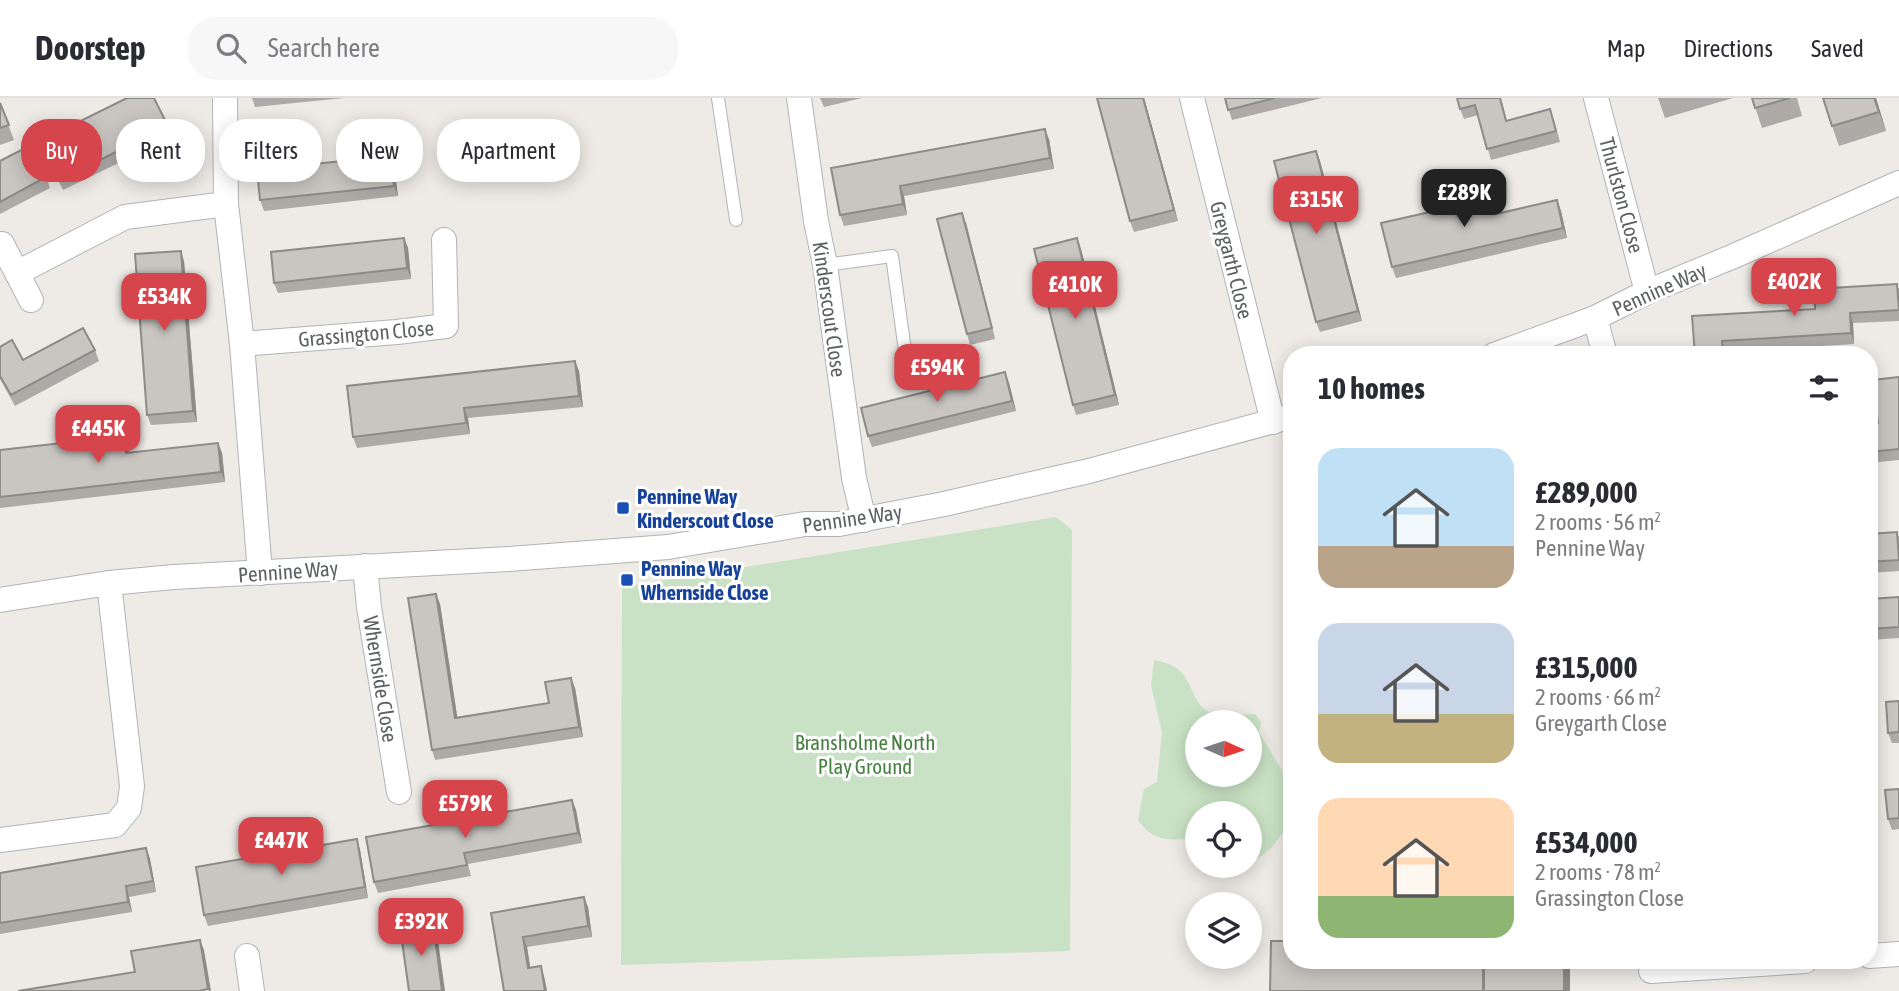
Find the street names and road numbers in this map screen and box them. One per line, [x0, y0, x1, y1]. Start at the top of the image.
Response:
street label: Thurlston Close [1595, 135, 1649, 255]
street label: Greygarth Close [1206, 199, 1258, 321]
street label: Kinderscout Close [809, 240, 851, 378]
street label: Pennine Way [1608, 257, 1710, 320]
street label: Grassington Close [297, 315, 435, 351]
street label: Pennine Way [801, 499, 904, 537]
street label: Pennine Way [237, 556, 339, 586]
street label: Whernside Close [359, 614, 403, 744]

